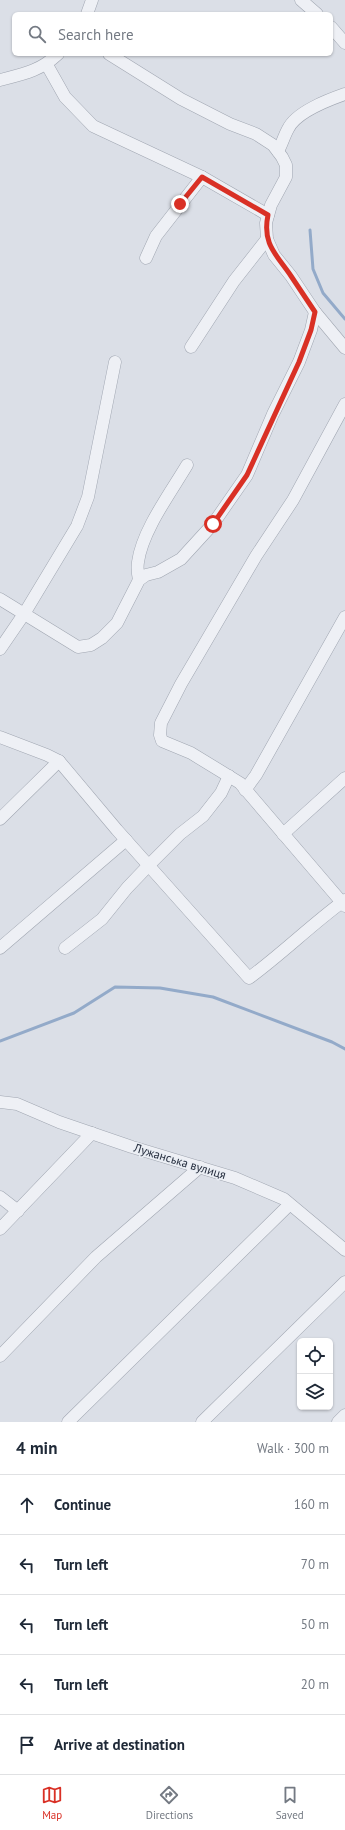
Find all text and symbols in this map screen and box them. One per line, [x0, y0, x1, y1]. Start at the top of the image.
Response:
search box [12, 12, 333, 56]
icon: search [26, 23, 48, 45]
text: Search here [58, 25, 134, 44]
route end [171, 195, 189, 213]
route start [204, 515, 222, 533]
street label: Лужанська вулиця [131, 1140, 228, 1182]
map controls [297, 1338, 333, 1410]
button: locate [297, 1338, 333, 1374]
button: layers [297, 1374, 333, 1410]
text: 4 min [16, 1437, 57, 1459]
text: Walk · 300 m [257, 1440, 329, 1457]
icon: ahead [16, 1494, 38, 1516]
text: Continue [54, 1495, 111, 1514]
text: 160 m [294, 1496, 329, 1513]
icon: left [16, 1554, 38, 1576]
text: Turn left [54, 1555, 108, 1574]
text: 70 m [301, 1556, 329, 1573]
icon: left [16, 1614, 38, 1636]
text: Turn left [54, 1615, 108, 1634]
text: 50 m [301, 1616, 329, 1633]
icon: left [16, 1674, 38, 1696]
text: Turn left [54, 1675, 108, 1694]
text: 20 m [301, 1676, 329, 1693]
icon: arrive [16, 1734, 38, 1756]
text: Arrive at destination [54, 1735, 185, 1754]
tab: Map [41, 1784, 63, 1822]
tab: Directions [146, 1784, 193, 1822]
tab: Saved [276, 1784, 304, 1822]

